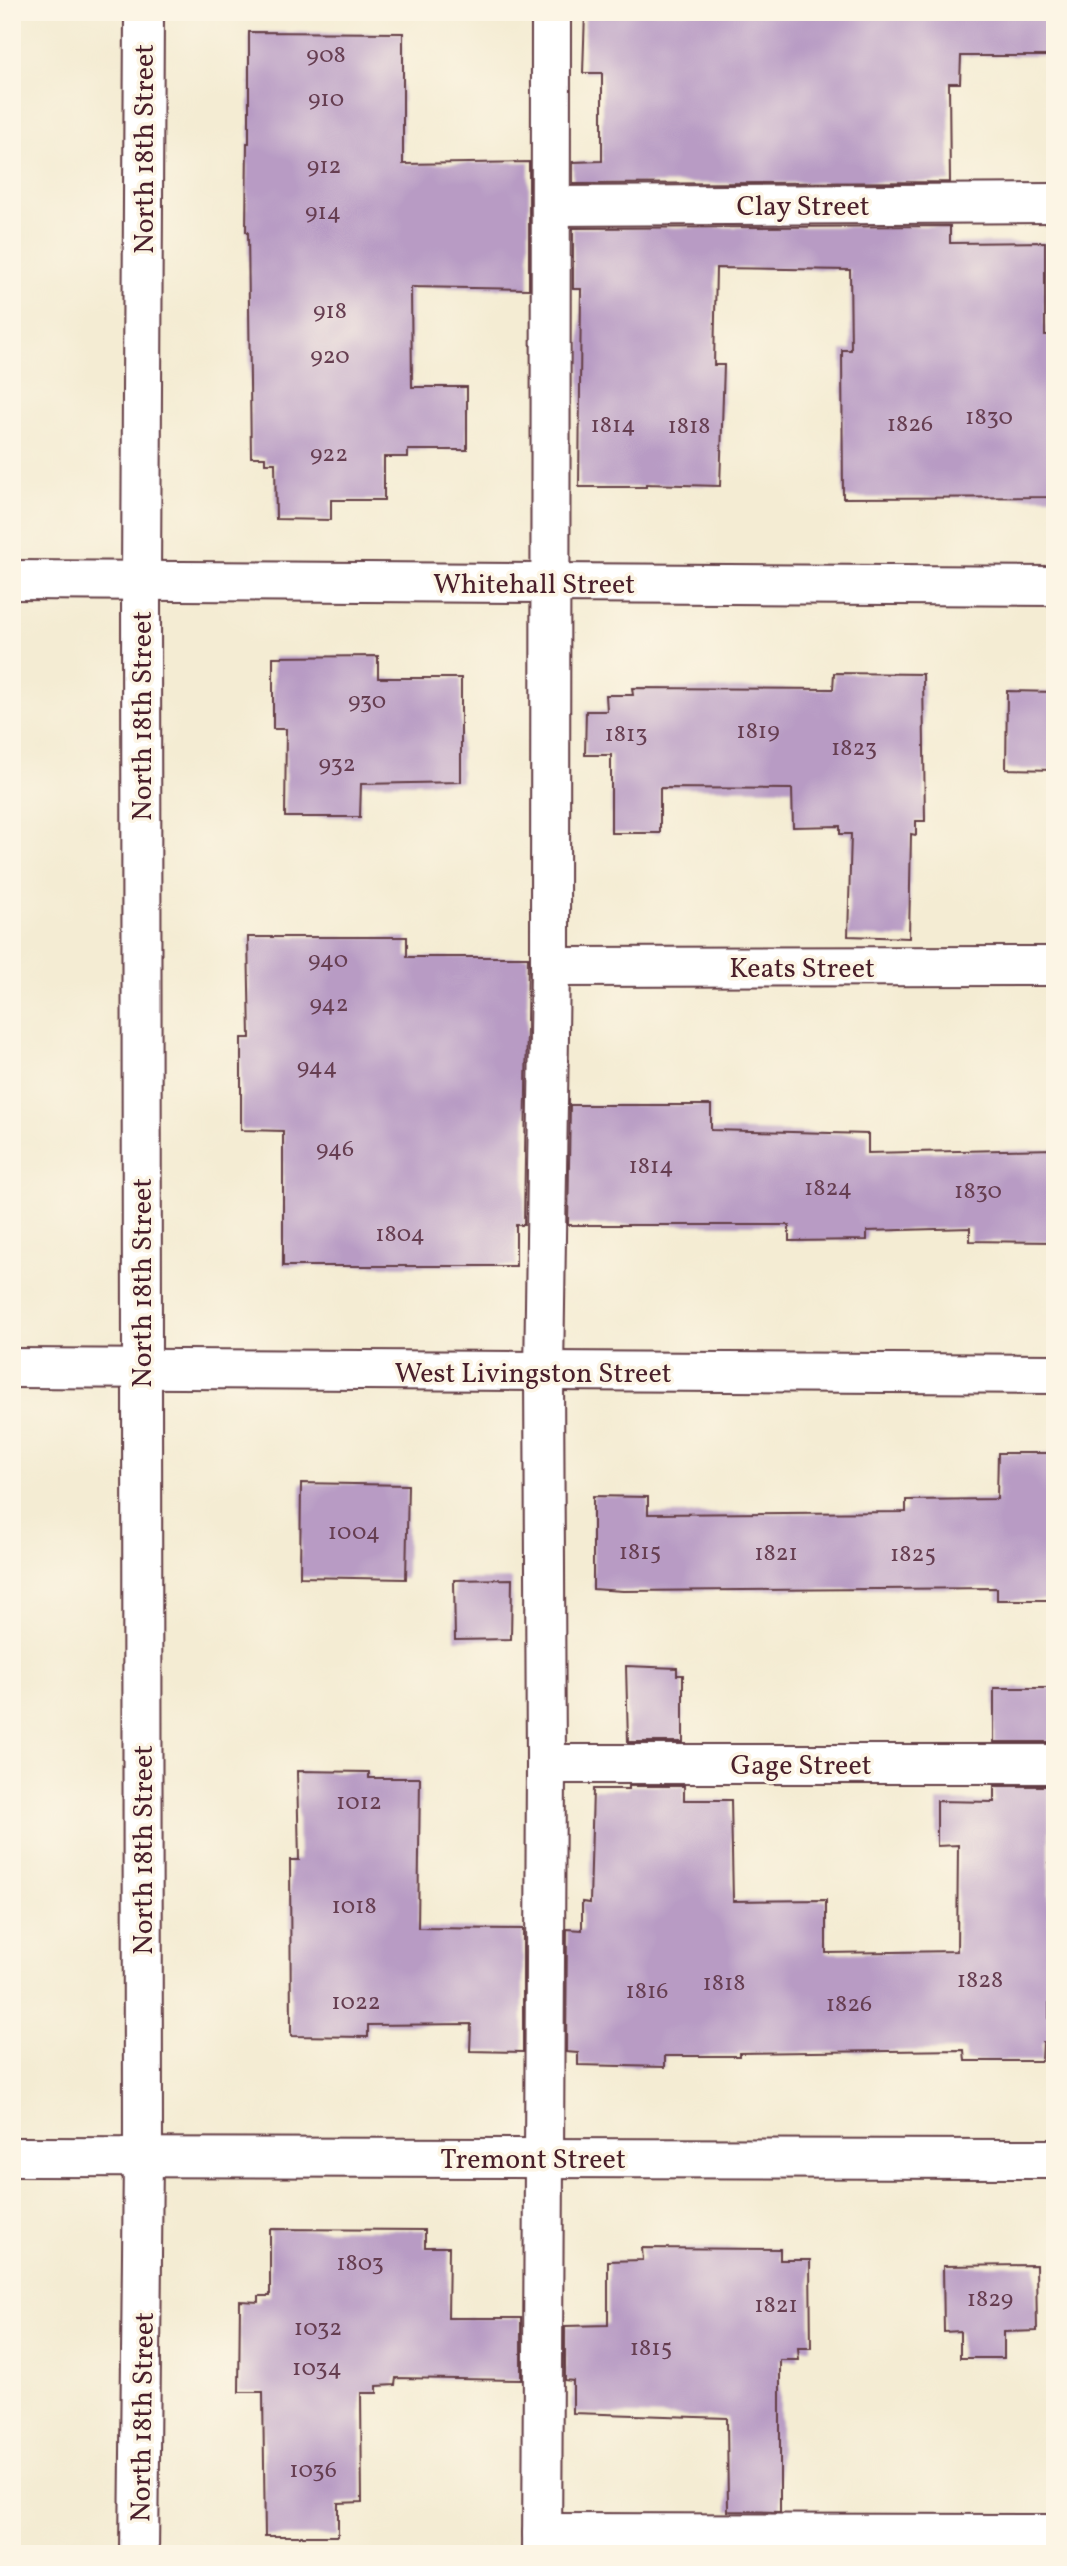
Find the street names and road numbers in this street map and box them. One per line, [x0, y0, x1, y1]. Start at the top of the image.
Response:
street label: North 18th Street [126, 44, 165, 254]
street label: Clay Street [736, 188, 870, 227]
street label: Whitehall Street [433, 566, 635, 605]
street label: North 18th Street [124, 611, 163, 821]
street label: Keats Street [729, 950, 875, 989]
street label: North 18th Street [124, 1178, 163, 1388]
street label: West Livingston Street [394, 1355, 672, 1394]
street label: North 18th Street [125, 1745, 164, 1955]
street label: Gage Street [731, 1747, 871, 1786]
street label: Tremont Street [440, 2141, 626, 2180]
street label: North 18th Street [122, 2312, 165, 2522]

